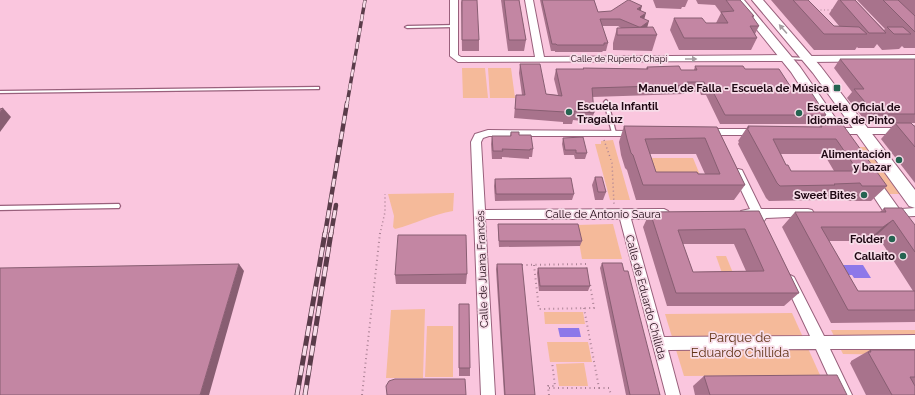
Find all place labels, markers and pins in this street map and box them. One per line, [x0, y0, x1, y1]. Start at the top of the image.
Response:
place label: Manuel de Falla - Escuela de Música [638, 82, 829, 95]
marker: Manuel de Falla - Escuela de Música [832, 83, 842, 93]
place label: Escuela Infantil Tragaluz [577, 100, 659, 126]
place label: Escuela Oficial de Idiomas de Pinto [807, 101, 901, 127]
marker: Escuela Infantil Tragaluz [564, 107, 574, 117]
marker: Escuela Oficial de Idiomas de Pinto [794, 108, 804, 118]
place label: Alimentación y bazar [821, 148, 892, 174]
marker: Alimentación y bazar [894, 155, 904, 165]
place label: Sweet Bites [794, 189, 857, 202]
marker: Sweet Bites [859, 190, 869, 200]
place label: Folder [850, 233, 885, 246]
marker: Folder [887, 234, 897, 244]
place label: Callaito [854, 250, 895, 263]
marker: Callaito [898, 251, 908, 261]

